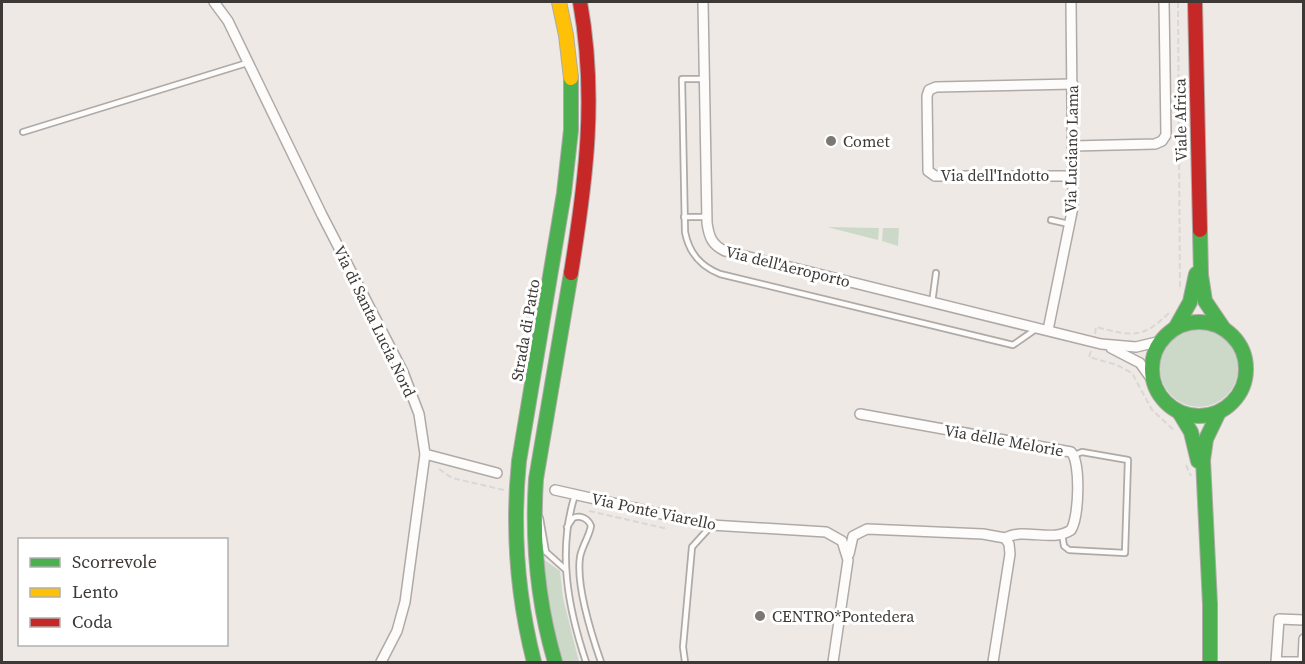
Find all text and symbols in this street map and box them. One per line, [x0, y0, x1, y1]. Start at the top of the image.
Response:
street label: Viale Africa [1168, 77, 1192, 162]
street label: Via Luciano Lama [1059, 84, 1083, 213]
place label: Comet [843, 130, 890, 152]
marker: Comet [824, 134, 838, 148]
street label: Via dell'Indotto [941, 164, 1050, 186]
street label: Via dell'Aeroporto [723, 240, 853, 292]
street label: Via di Santa Lucia Nord [329, 241, 421, 401]
street label: Strada di Patto [505, 277, 545, 383]
street label: Via delle Melorie [943, 419, 1065, 461]
street label: Via Ponte Viarello [590, 487, 719, 535]
legend [18, 538, 228, 646]
text: Scorrevole [72, 549, 157, 574]
text: Lento [72, 579, 119, 604]
place label: CENTRO*Pontedera [772, 605, 915, 627]
text: Coda [72, 609, 113, 634]
marker: CENTRO*Pontedera [753, 609, 767, 623]

